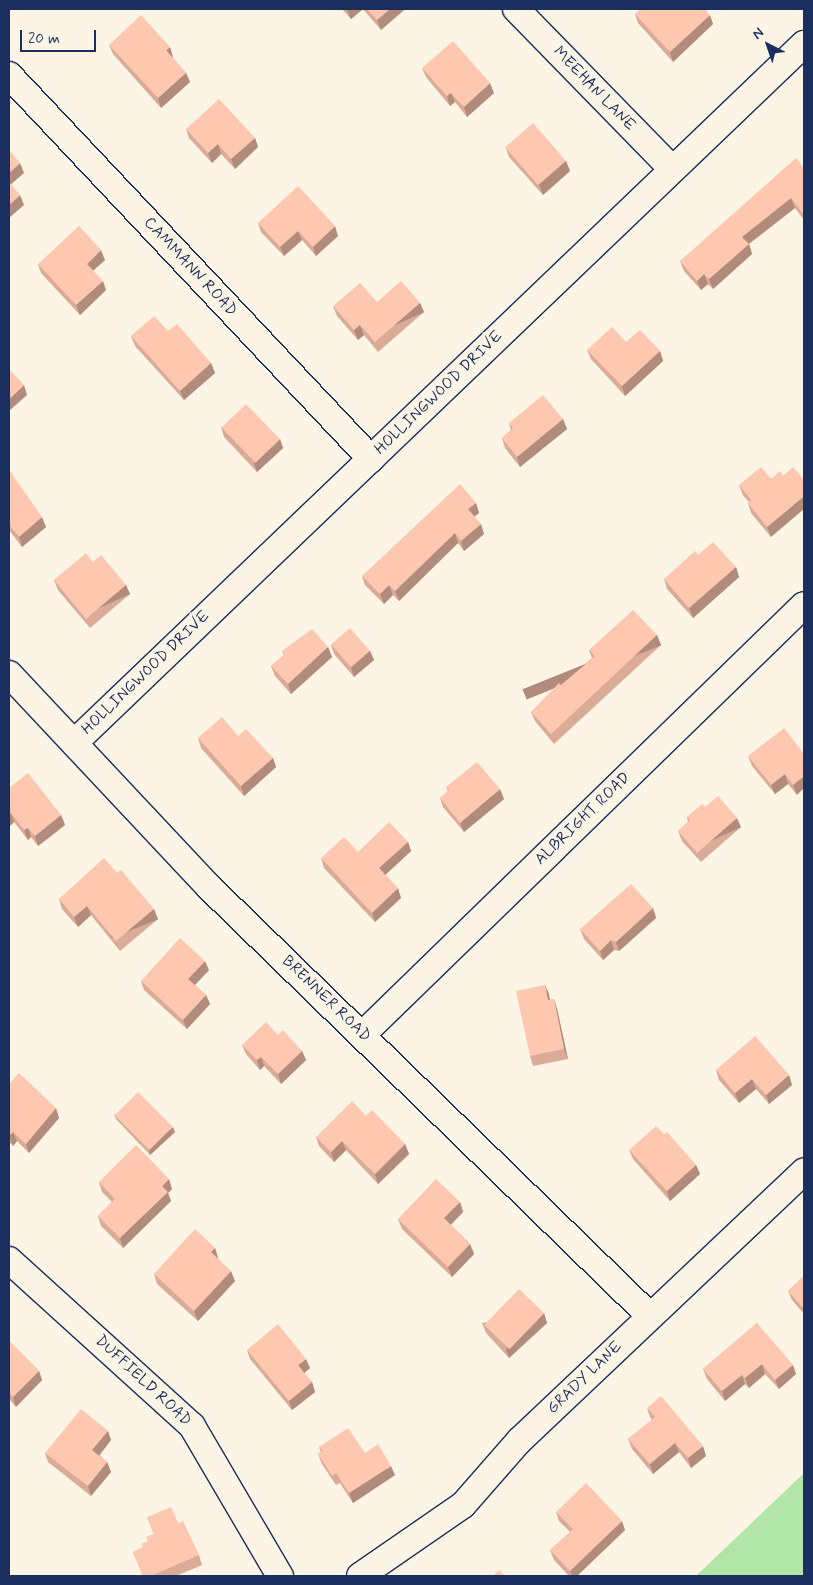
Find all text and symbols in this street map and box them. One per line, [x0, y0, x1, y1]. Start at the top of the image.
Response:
scale bar [22, 20, 99, 52]
north arrow [743, 20, 793, 70]
text: N [749, 24, 768, 44]
text: 20 m [28, 29, 60, 49]
street label: MEEHAN LANE [549, 43, 639, 135]
street label: CAMMANN ROAD [140, 214, 240, 320]
street label: HOLLINGWOOD DRIVE [371, 327, 507, 459]
street label: HOLLINGWOOD DRIVE [78, 607, 214, 739]
street label: ALBRIGHT ROAD [531, 769, 635, 869]
street label: BRENNER ROAD [278, 952, 374, 1046]
street label: DUFFIELD ROAD [91, 1332, 195, 1430]
street label: GRADY LANE [543, 1337, 627, 1419]

